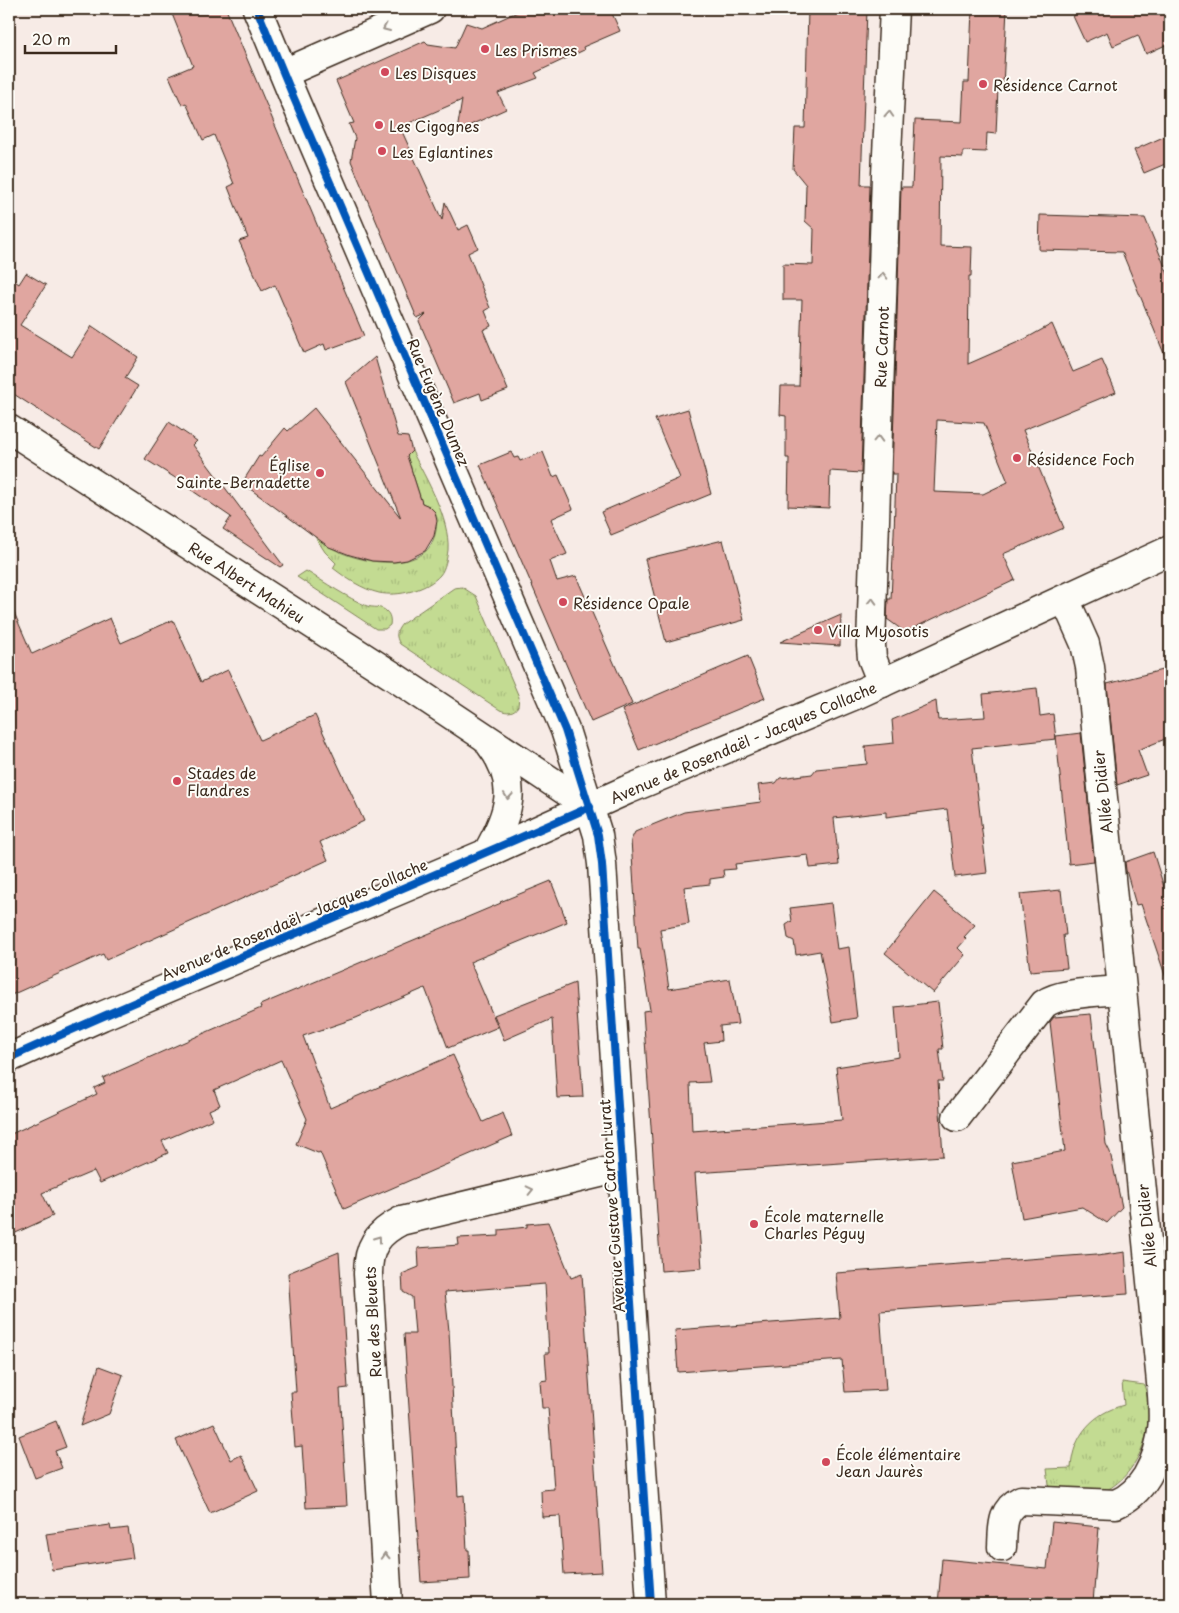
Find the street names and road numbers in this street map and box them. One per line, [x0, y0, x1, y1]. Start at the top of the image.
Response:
street label: Rue Carnot [868, 306, 894, 388]
street label: Rue Eugène Dumez [402, 335, 476, 469]
street label: Rue Albert Mahieu [184, 536, 310, 628]
street label: Avenue de Rosendaël - Jacques Collache [606, 675, 880, 809]
street label: Allée Didier [1086, 749, 1118, 835]
street label: Avenue de Rosendaël - Jacques Collache [157, 852, 431, 986]
street label: Avenue Gustave Carton Lurat [592, 1098, 630, 1314]
street label: Allée Didier [1130, 1183, 1162, 1269]
street label: Rue des Bleuets [358, 1266, 386, 1378]

